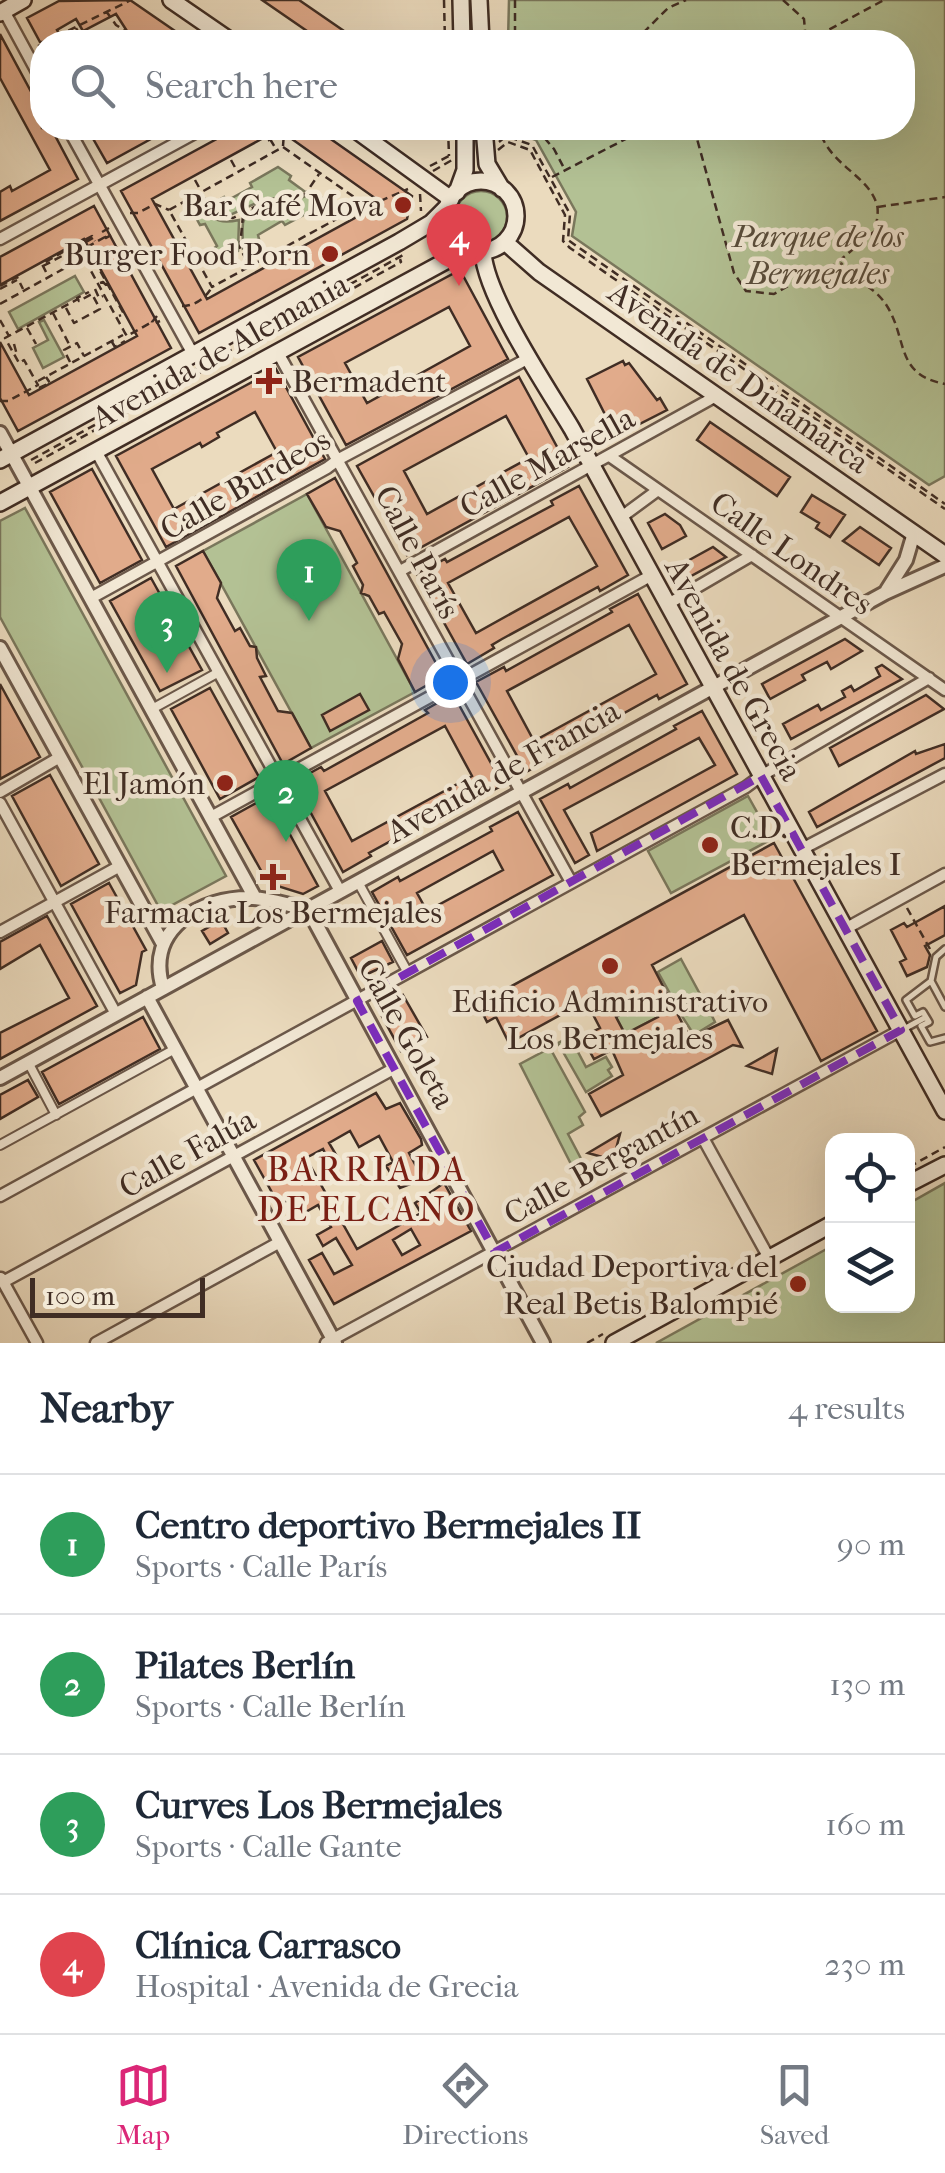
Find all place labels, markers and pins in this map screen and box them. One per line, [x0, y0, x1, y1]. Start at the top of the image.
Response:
place label: Bar Café Mova [183, 187, 384, 224]
marker: Bar Café Mova [392, 194, 414, 216]
pin: 4 [426, 204, 492, 286]
place label: Burger Food Porn [64, 236, 310, 273]
marker: Burger Food Porn [319, 243, 341, 265]
place label: Bermadent [292, 363, 447, 400]
marker: Bermadent [256, 368, 282, 394]
pin: 1 [276, 538, 342, 621]
pin: 3 [134, 590, 200, 673]
pin: 2 [254, 760, 318, 842]
place label: El Jamón [83, 765, 205, 802]
marker: El Jamón [214, 772, 236, 794]
place label: C.D. Bermejales I [730, 809, 901, 883]
marker: C.D. Bermejales I [699, 834, 721, 856]
marker: Farmacia Los Bermejales [262, 866, 284, 888]
place label: Farmacia Los Bermejales [104, 894, 442, 931]
marker: Edificio Administrativo Los Bermejales [599, 955, 621, 977]
place label: Edificio Administrativo Los Bermejales [452, 983, 768, 1057]
place label: Ciudad Deportiva del Real Betis Balompié [486, 1248, 778, 1322]
marker: Ciudad Deportiva del Real Betis Balompié [787, 1273, 809, 1295]

